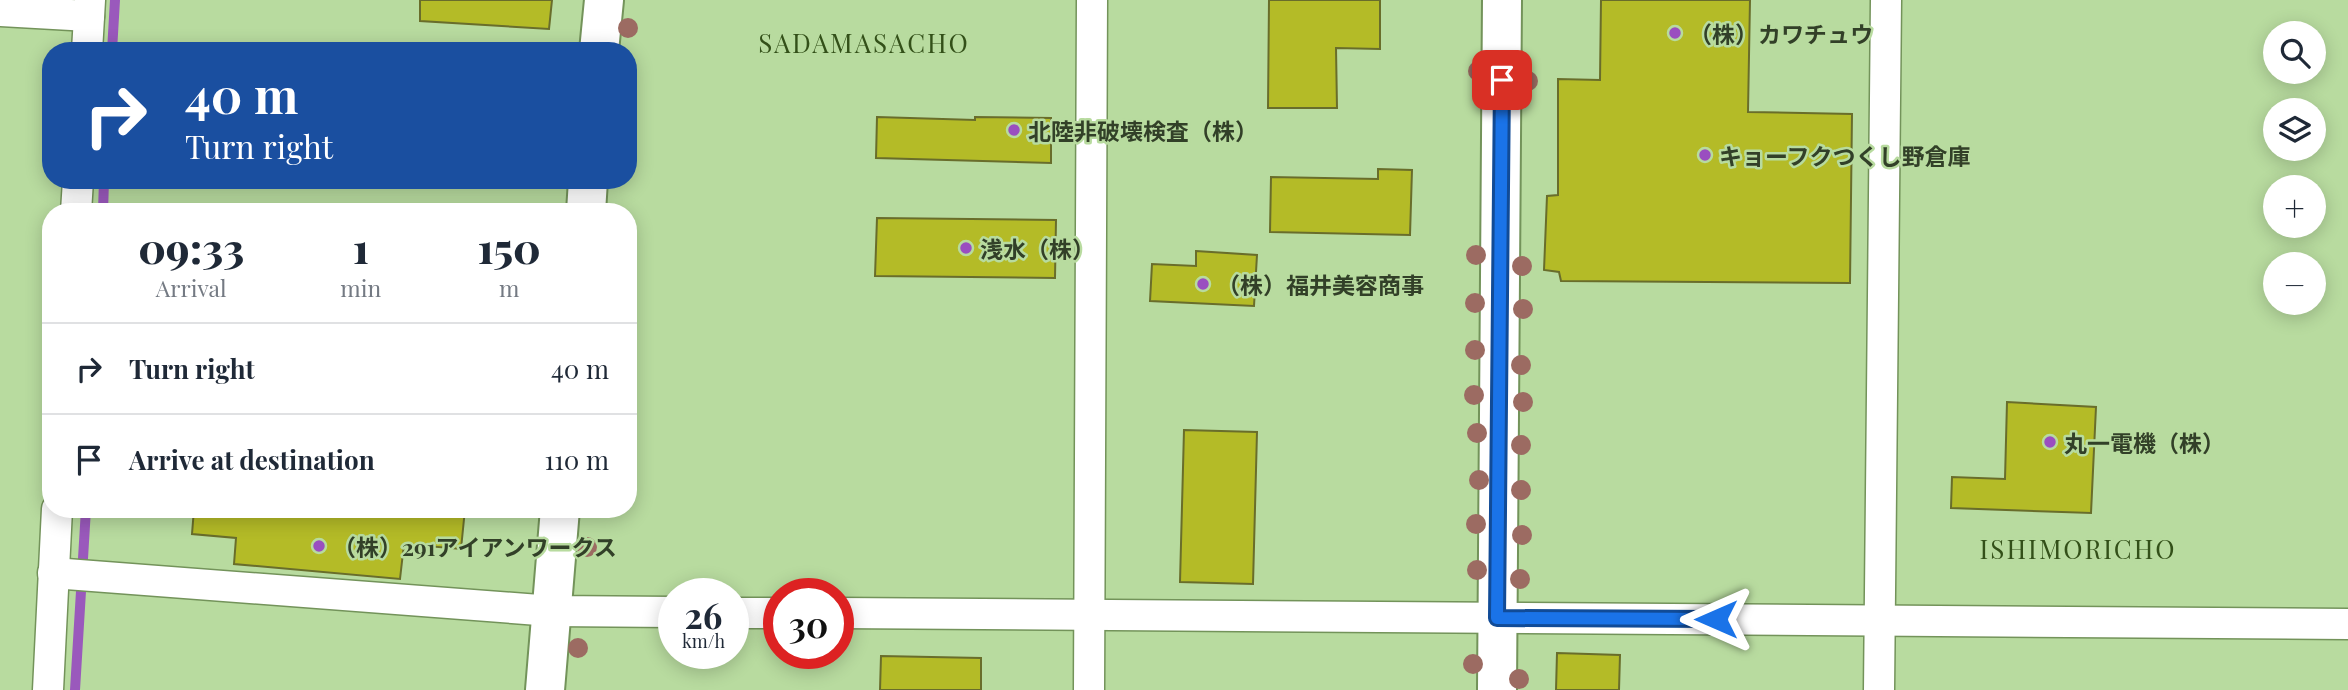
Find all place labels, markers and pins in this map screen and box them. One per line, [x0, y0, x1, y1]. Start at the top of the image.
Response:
place label: （株）カワチュウ [1689, 18, 1873, 49]
marker: （株）カワチュウ [1667, 25, 1683, 41]
pin [1472, 50, 1532, 110]
place label: 北陸非破壊検査（株） [1028, 115, 1258, 146]
marker: 北陸非破壊検査（株） [1006, 122, 1022, 138]
place label: キョーフクつくし野倉庫 [1719, 140, 1971, 171]
marker: キョーフクつくし野倉庫 [1697, 147, 1713, 163]
place label: 浅水（株） [980, 233, 1095, 264]
marker: 浅水（株） [958, 240, 974, 256]
place label: （株）福井美容商事 [1217, 269, 1424, 300]
marker: （株）福井美容商事 [1195, 276, 1211, 292]
place label: 丸一電機（株） [2064, 427, 2225, 458]
marker: 丸一電機（株） [2042, 434, 2058, 450]
place label: （株）291アイアンワークス [333, 531, 617, 562]
marker: （株）291アイアンワークス [311, 538, 327, 554]

